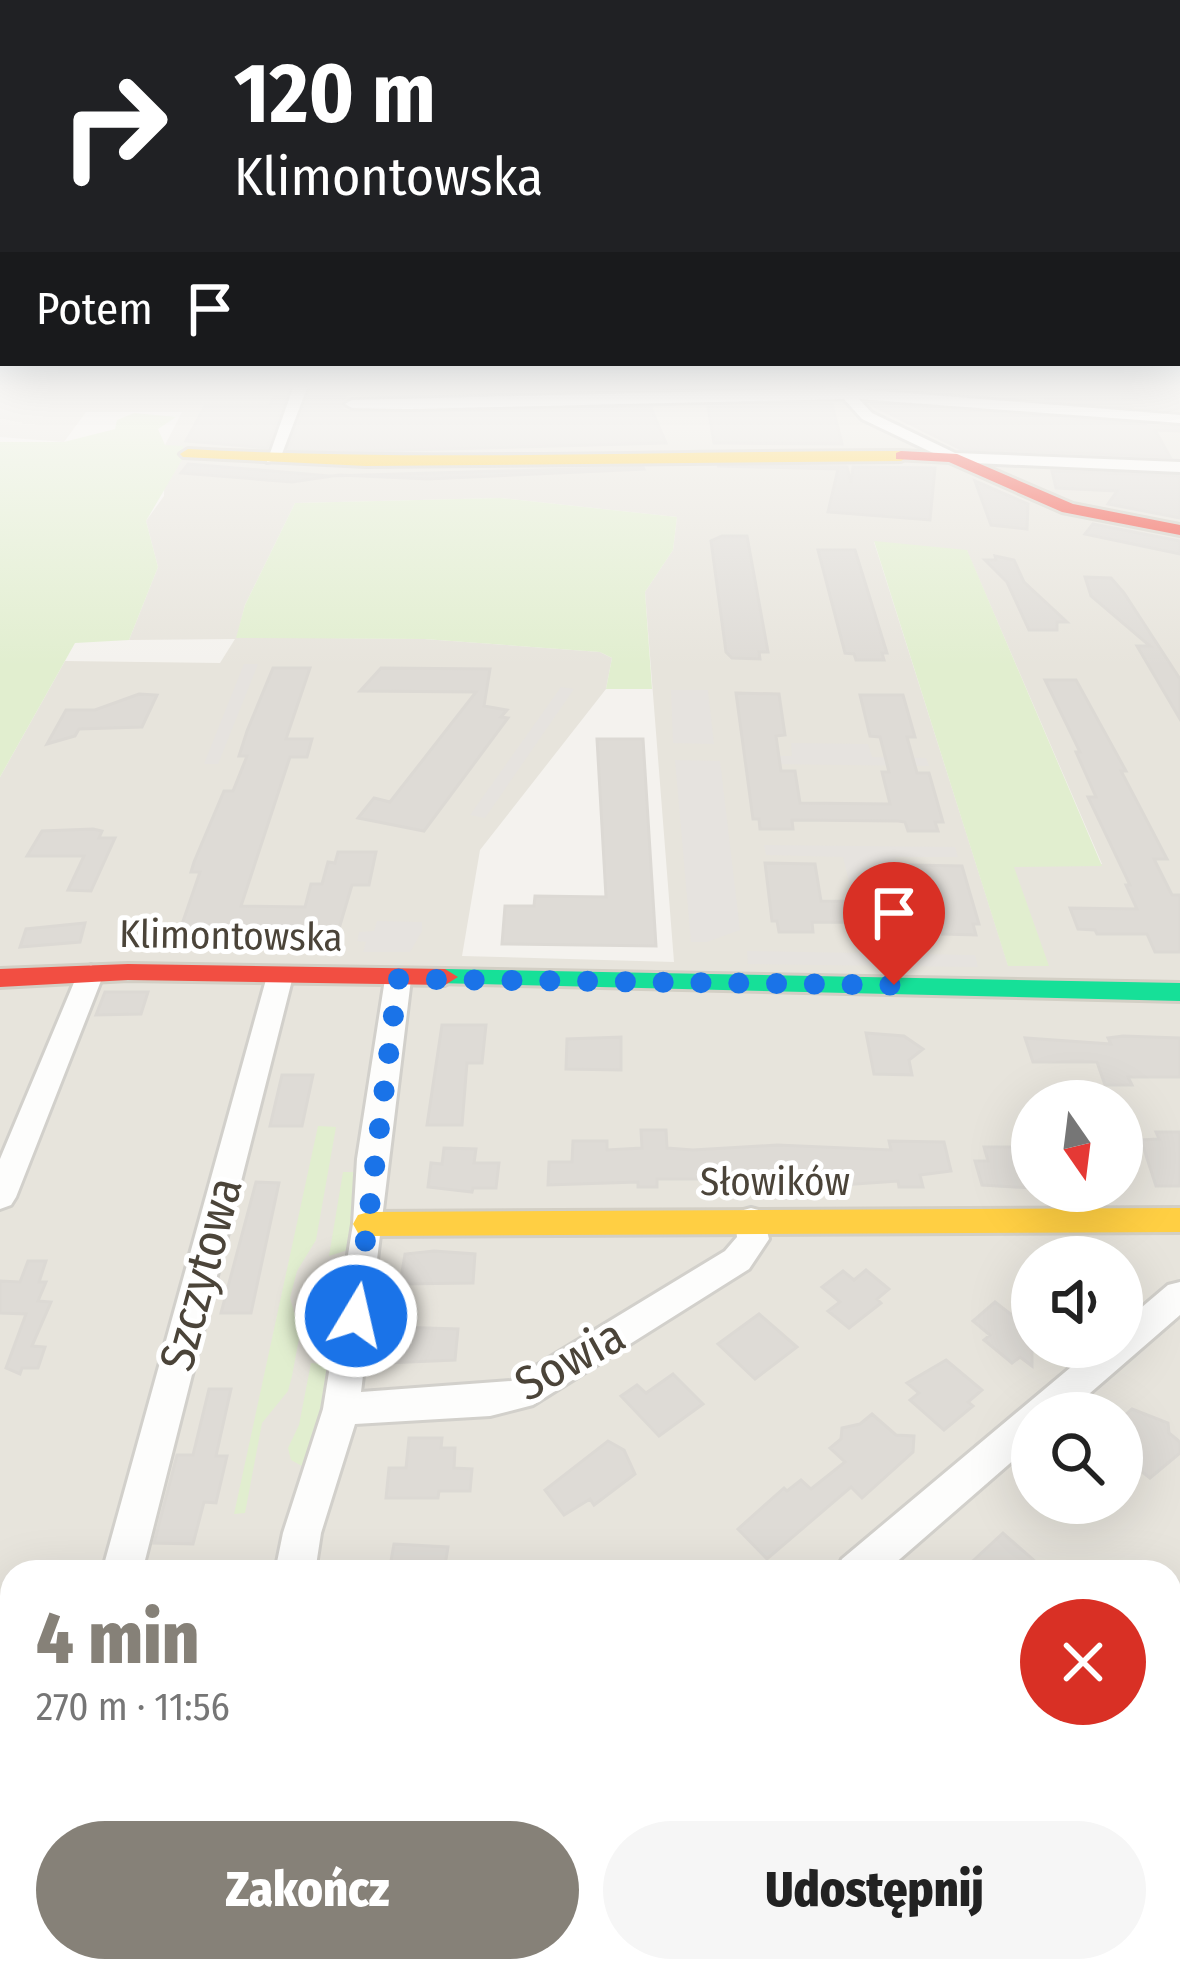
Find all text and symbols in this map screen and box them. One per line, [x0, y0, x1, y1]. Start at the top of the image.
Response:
text: 120 m [234, 43, 436, 144]
icon: right [36, 48, 192, 204]
text: Klimontowska [234, 145, 543, 209]
icon: arrive [177, 276, 243, 342]
text: Potem [36, 282, 153, 336]
pin [843, 862, 945, 985]
icon: arrive [861, 880, 927, 946]
street label: Klimontowska [119, 911, 343, 961]
north arrow [1011, 1080, 1143, 1212]
map controls [1011, 1080, 1143, 1524]
street label: Słowików [700, 1159, 850, 1205]
street label: Szczytowa [147, 1171, 255, 1377]
button: sound [1011, 1236, 1143, 1368]
position arrow [293, 1253, 419, 1379]
street label: Sowia [505, 1306, 635, 1414]
button: search [1011, 1392, 1143, 1524]
text: 4 min [36, 1596, 199, 1682]
button: close [1020, 1599, 1146, 1725]
text: 270 m · 11:56 [36, 1684, 230, 1730]
button: Zakończ [36, 1821, 579, 1959]
button: Udostępnij [603, 1821, 1146, 1959]

